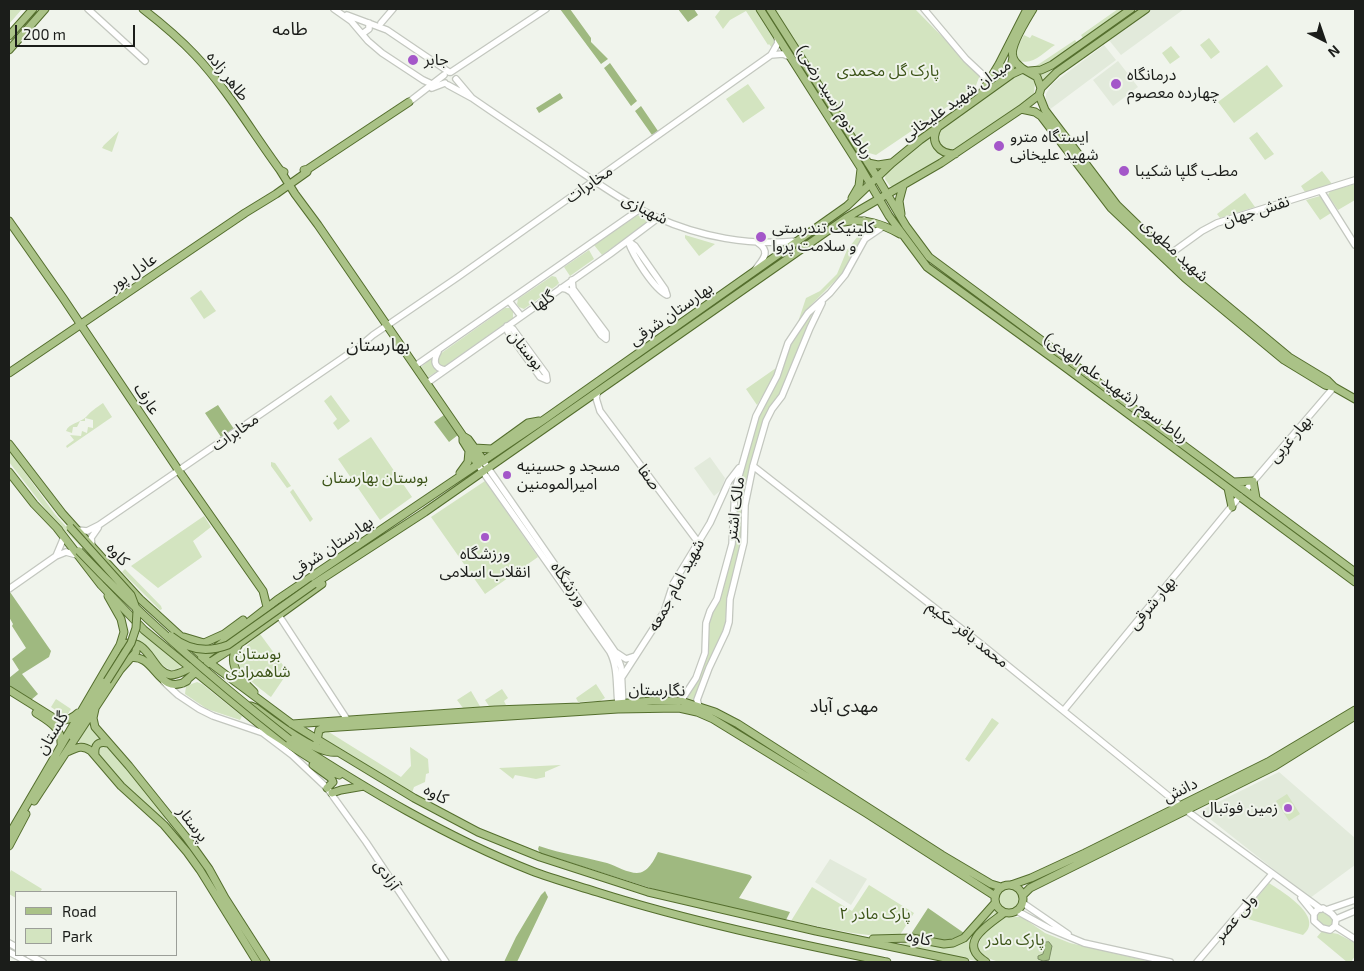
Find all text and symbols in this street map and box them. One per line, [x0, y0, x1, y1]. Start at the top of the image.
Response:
scale bar [18, 15, 138, 47]
north arrow [1299, 15, 1349, 65]
district label: طامه [272, 18, 308, 40]
text: 200 m [23, 25, 66, 43]
street label: رباط دوم (سید رضی) [792, 42, 878, 162]
text: N [1325, 42, 1344, 61]
street label: طاهر زاده [203, 47, 253, 105]
place label: جابر [424, 50, 449, 70]
marker: جابر [406, 53, 420, 67]
street label: میدان شهید علیخانی [897, 55, 1015, 145]
park label: پارک گل محمدی [837, 61, 939, 81]
place label: درمانگاه چهارده معصوم [1127, 65, 1219, 103]
marker: درمانگاه چهارده معصوم [1109, 77, 1123, 91]
place label: ایستگاه مترو شهید علیخانی [1010, 127, 1098, 165]
marker: ایستگاه مترو شهید علیخانی [992, 139, 1006, 153]
street label: مخابرات [562, 161, 616, 207]
place label: مطب گلپا شکیبا [1135, 161, 1238, 181]
marker: مطب گلپا شکیبا [1117, 164, 1131, 178]
street label: شهبازی [619, 189, 671, 229]
street label: نقش جهان [1220, 191, 1292, 231]
street label: شهید مطهری [1137, 214, 1213, 286]
place label: کلینیک تندرستی و سلامت پروا [772, 218, 874, 256]
marker: کلینیک تندرستی و سلامت پروا [754, 230, 768, 244]
street label: عادل پور [106, 249, 160, 295]
street label: بهارستان شرقی [626, 278, 716, 350]
street label: گلها [528, 286, 558, 316]
street label: بوستان [504, 326, 548, 374]
street label: رباط سوم (شهید علم الهدی) [1040, 329, 1192, 447]
district label: بهارستان [346, 334, 410, 356]
street label: عارف [130, 380, 164, 418]
street label: مخابرات [208, 409, 262, 455]
street label: بهار غربی [1264, 411, 1316, 467]
place label: مسجد و حسینیه امیرالمومنین [517, 456, 620, 494]
street label: صفا [633, 460, 665, 494]
park label: بوستان بهارستان [322, 468, 428, 488]
marker: مسجد و حسینیه امیرالمومنین [501, 469, 513, 481]
street label: مالک اشتر [722, 476, 748, 542]
street label: بهارستان شرقی [285, 512, 377, 582]
marker: ورزشگاه انقلاب اسلامی [479, 531, 491, 543]
street label: شهید امام جمعه [644, 536, 708, 634]
street label: کاوه [103, 538, 133, 570]
place label: ورزشگاه انقلاب اسلامی [439, 544, 531, 582]
street label: ورزشگاه [547, 558, 591, 610]
street label: بهار شرقی [1124, 572, 1180, 634]
street label: محمد باقر حکیم [923, 596, 1013, 672]
park label: بوستان شاهمرادی [225, 644, 291, 682]
street label: نگارستان [629, 680, 685, 700]
district label: مهدی آباد [810, 695, 878, 717]
street label: گلستان [32, 708, 72, 758]
street label: دانش [1160, 773, 1200, 807]
street label: کاوه [421, 780, 451, 808]
place label: زمین فوتبال [1202, 798, 1278, 818]
street label: پرستار [173, 802, 213, 846]
marker: زمین فوتبال [1282, 802, 1294, 814]
street label: آزادی [370, 856, 404, 894]
street label: ولی عصر [1210, 890, 1260, 946]
legend [15, 891, 178, 956]
text: Road [62, 902, 97, 920]
park label: پارک مادر ۲ [839, 904, 911, 924]
street label: کاوه [905, 926, 933, 950]
text: Park [62, 927, 93, 945]
park label: پارک مادر [986, 930, 1044, 950]

